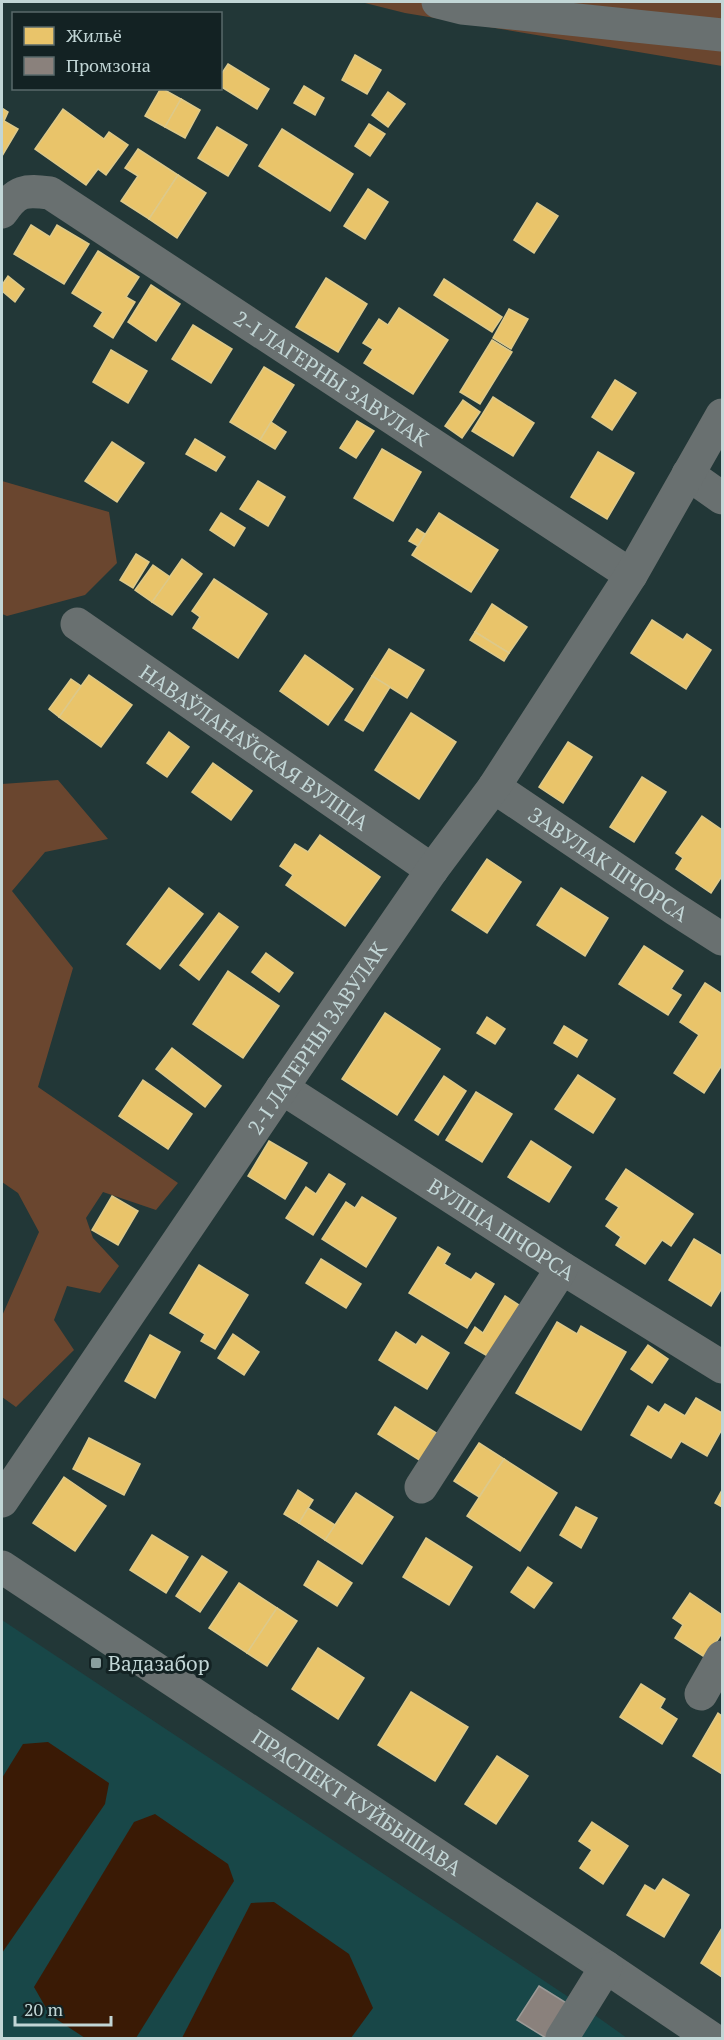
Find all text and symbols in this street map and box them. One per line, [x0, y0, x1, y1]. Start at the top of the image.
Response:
legend [12, 12, 222, 90]
text: Жильё [66, 23, 122, 47]
text: Промзона [66, 53, 151, 77]
street label: 2-І ЛАГЕРНЫ ЗАВУЛАК [229, 304, 435, 453]
street label: НАВАЎЛАНАЎСКАЯ ВУЛІЦА [134, 658, 375, 837]
street label: ЗАВУЛАК ШЧОРСА [523, 800, 694, 928]
street label: 2-І ЛАГЕРНЫ ЗАВУЛАК [241, 936, 393, 1140]
street label: ВУЛІЦА ШЧОРСА [423, 1172, 581, 1287]
place label: Вадазабор [108, 1649, 210, 1677]
marker: Вадазабор [89, 1656, 103, 1670]
street label: ПРАСПЕКТ КУЙБЫШАВА [247, 1723, 468, 1882]
scale bar [15, 1989, 111, 2027]
text: 20 m [24, 1997, 64, 2021]

